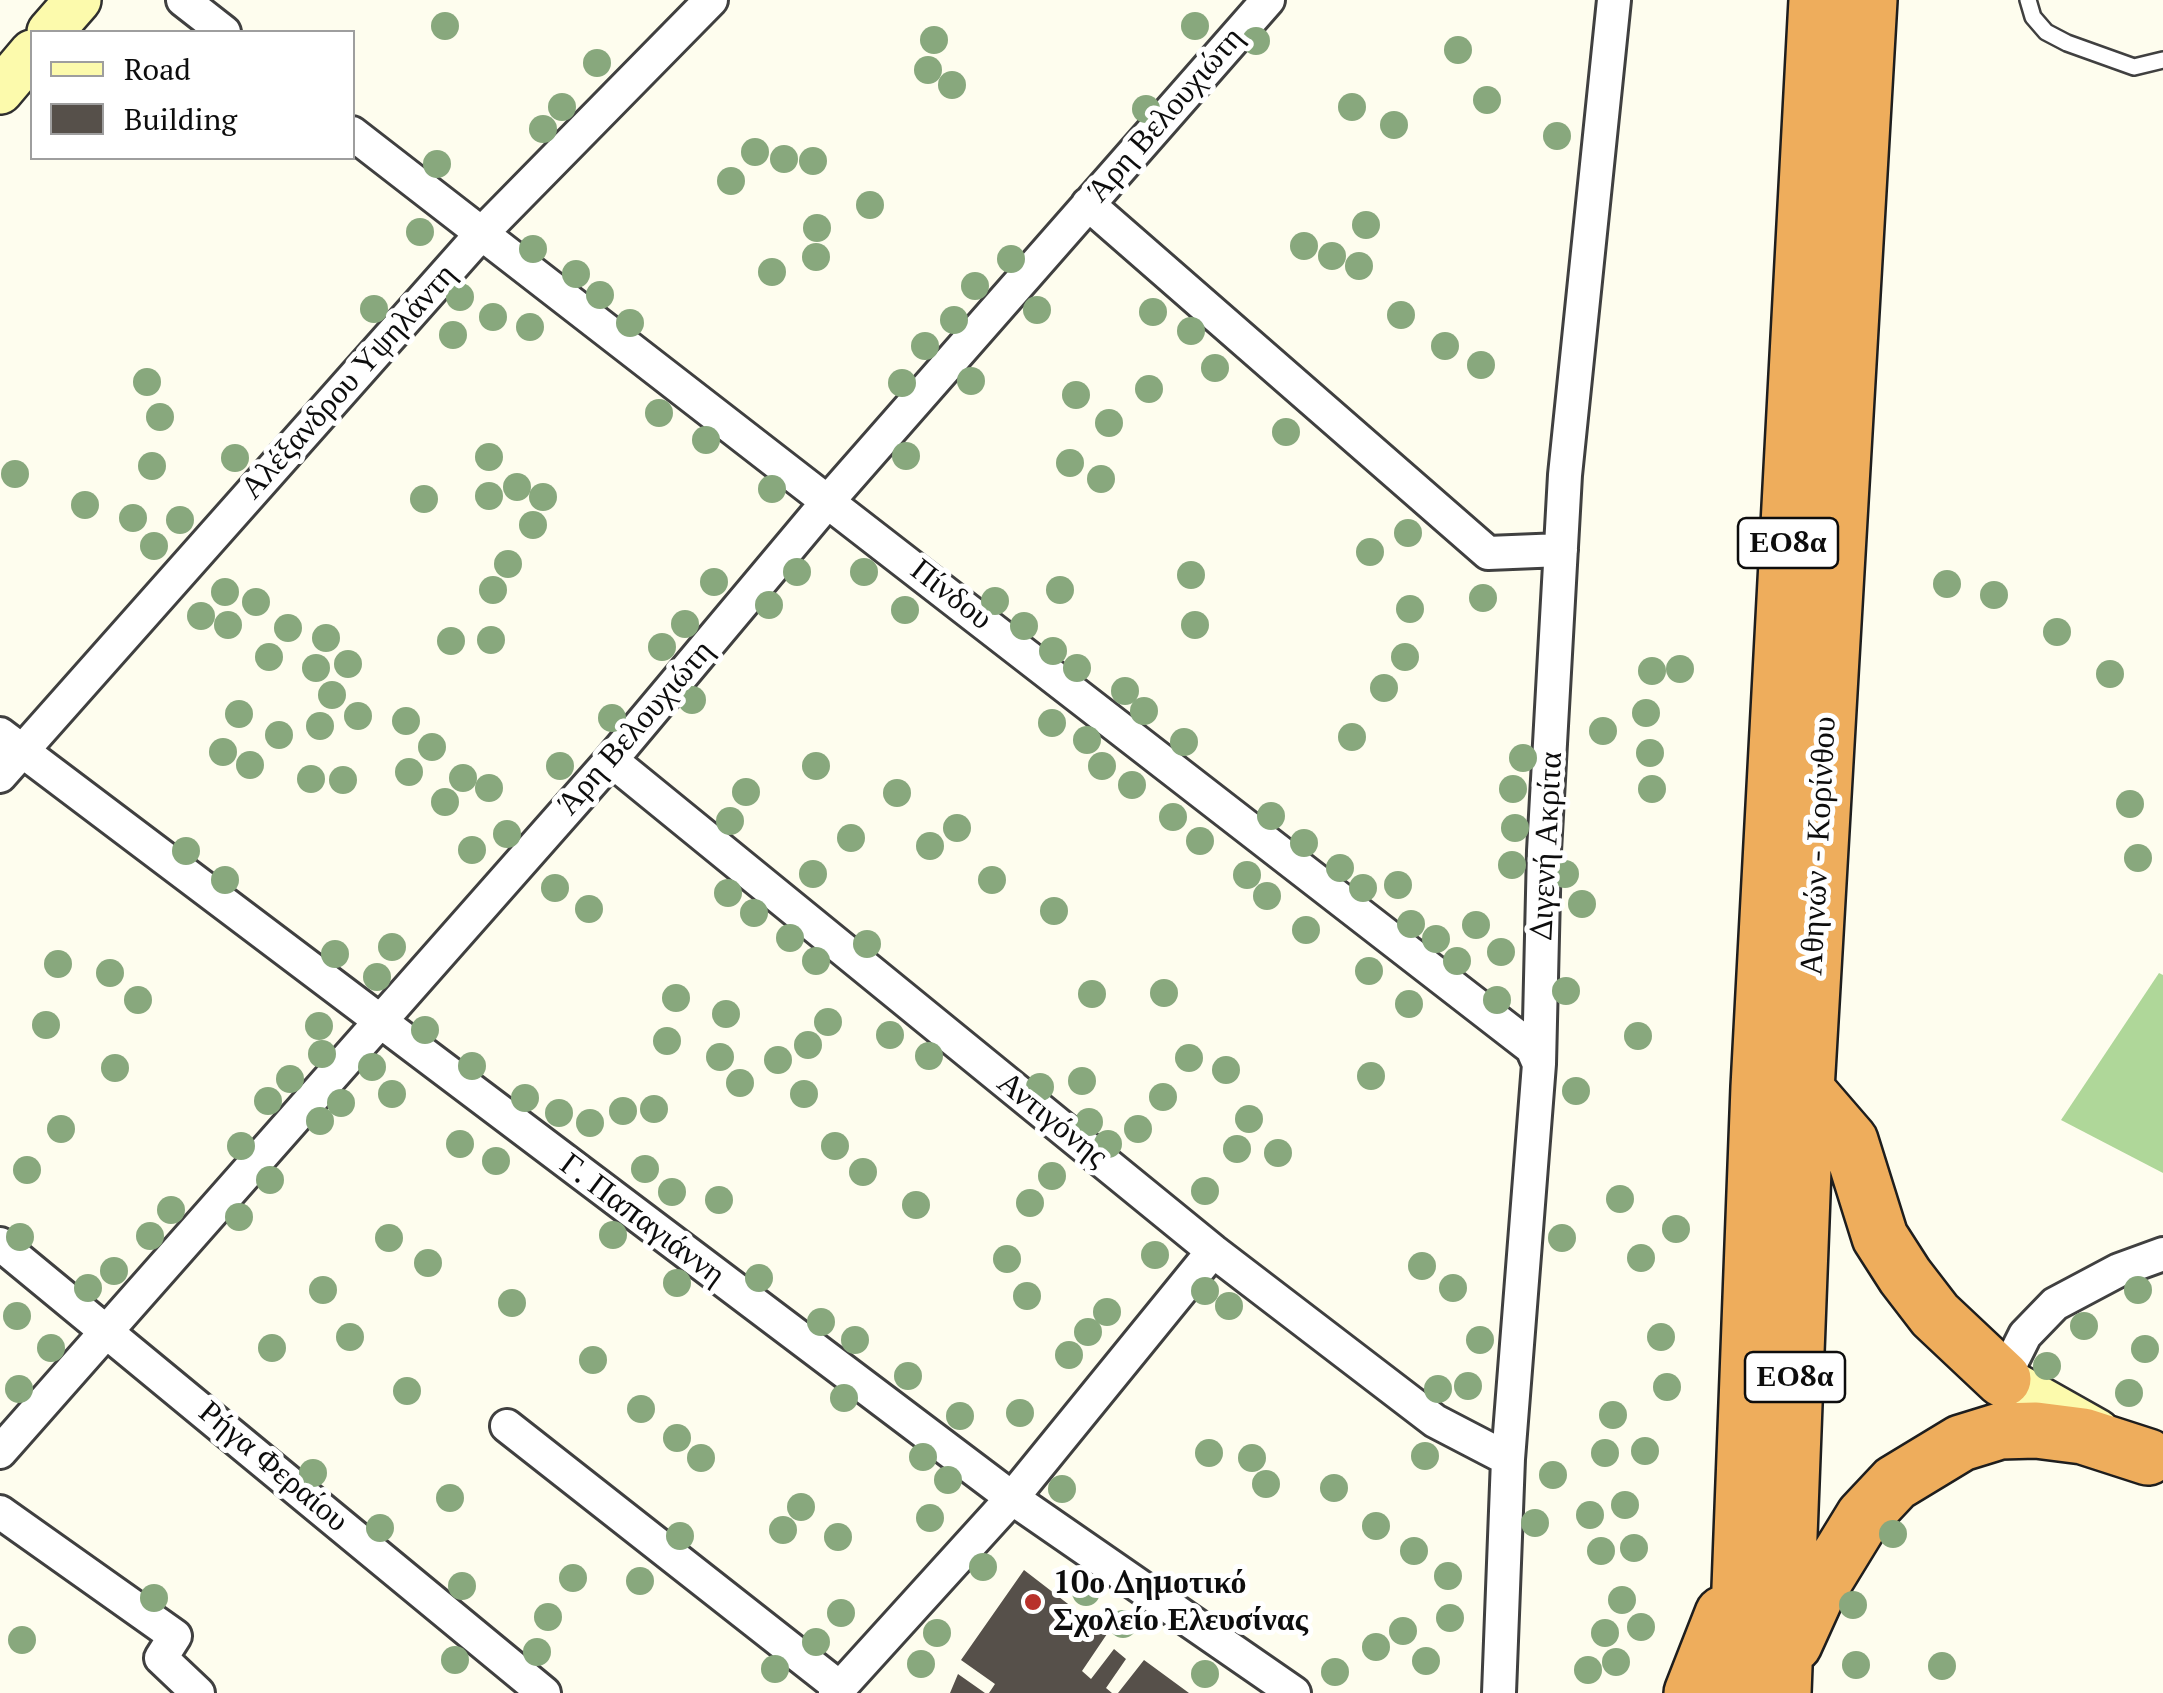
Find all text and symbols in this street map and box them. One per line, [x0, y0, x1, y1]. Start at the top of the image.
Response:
street label: Άρη Βελουχιώτη [1080, 20, 1252, 210]
legend [30, 30, 355, 160]
text: Road [124, 49, 191, 89]
text: Building [124, 99, 237, 139]
street label: Αλέξανδρου Υψηλάντη [233, 256, 465, 508]
road number: ΕΟ8α [1738, 518, 1838, 568]
street label: Πίνδου [902, 551, 1000, 639]
street label: Άρη Βελουχιώτη [550, 633, 722, 823]
street label: Αθηνών - Κορίνθου [1793, 715, 1845, 977]
street label: Διγενή Ακρίτα [1523, 751, 1571, 941]
street label: Αντιγόνης [989, 1064, 1115, 1176]
street label: Γ. Παπαγιάννη [552, 1145, 732, 1295]
road number: ΕΟ8α [1745, 1352, 1845, 1402]
street label: Ρήγα Φεραίου [190, 1393, 356, 1541]
place label: 10ο Δημοτικό Σχολείο Ελευσίνας [1053, 1565, 1308, 1640]
marker: 10ο Δημοτικό Σχολείο Ελευσίνας [1022, 1591, 1044, 1613]

